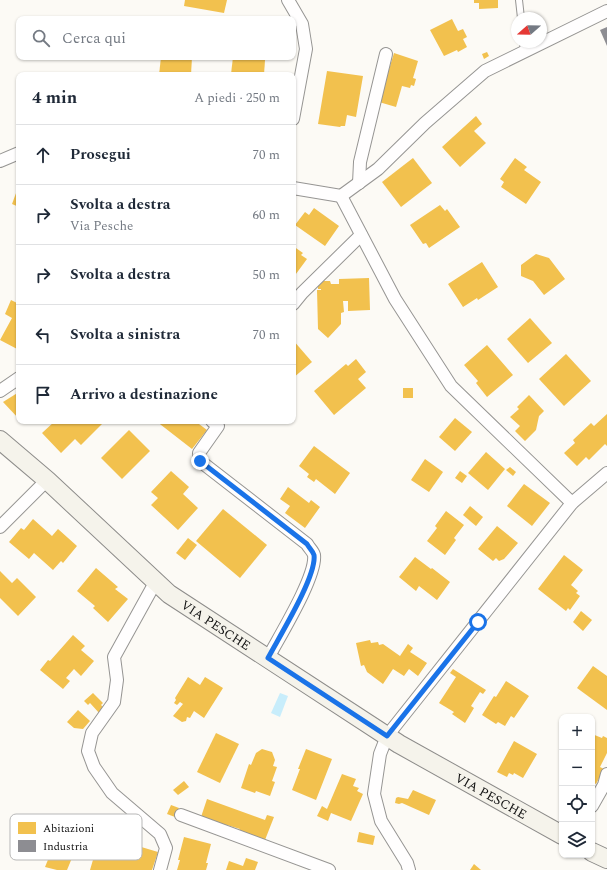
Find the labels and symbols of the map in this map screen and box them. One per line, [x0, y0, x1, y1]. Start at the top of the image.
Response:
north arrow [511, 12, 547, 48]
route end [191, 452, 209, 470]
street label: VIA PESCHE [177, 595, 255, 656]
route start [469, 613, 487, 631]
street label: VIA PESCHE [451, 768, 531, 825]
legend [10, 814, 142, 860]
text: Abitazioni [43, 820, 94, 837]
text: Industria [43, 838, 88, 855]

